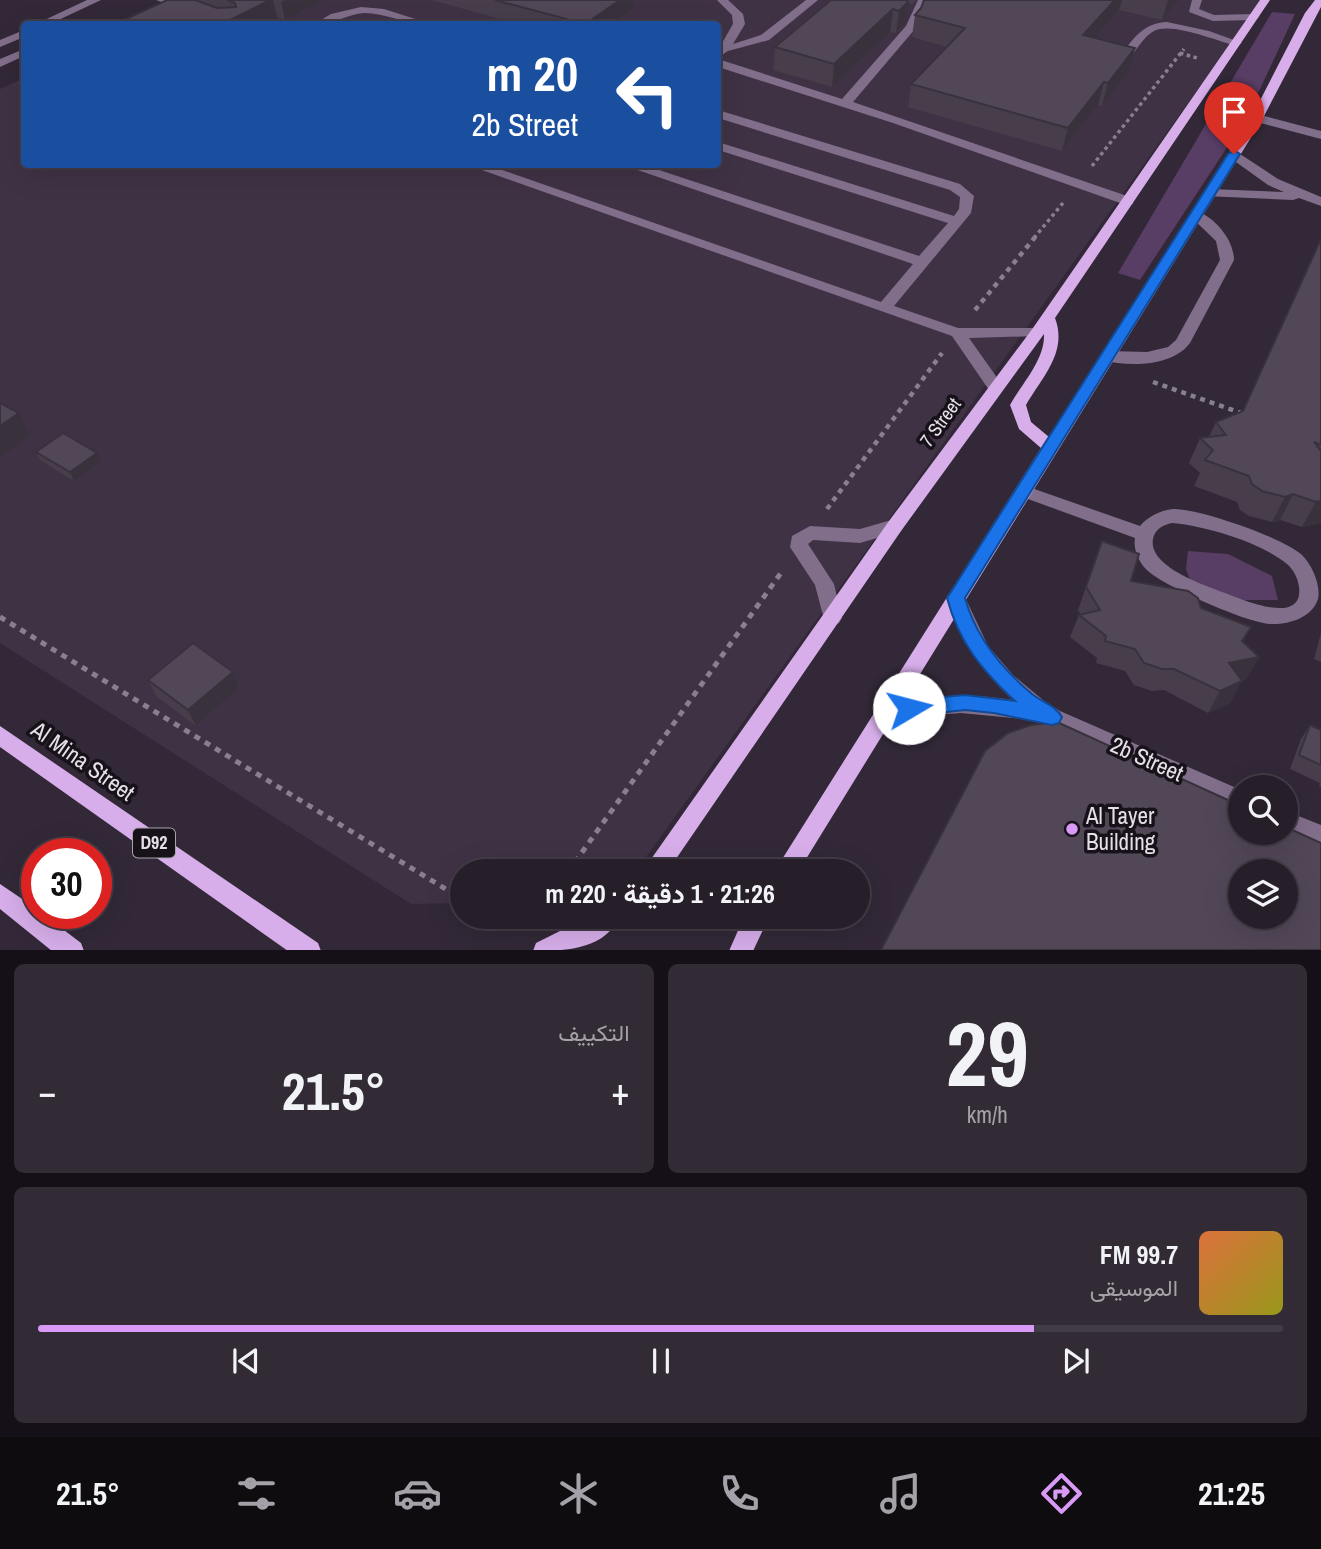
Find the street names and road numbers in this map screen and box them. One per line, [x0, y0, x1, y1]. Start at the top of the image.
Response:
street label: 7 Street [913, 392, 967, 452]
street label: Al Mina Street [25, 713, 141, 808]
street label: 2b Street [1106, 729, 1188, 788]
road number: D92 [133, 828, 175, 858]

